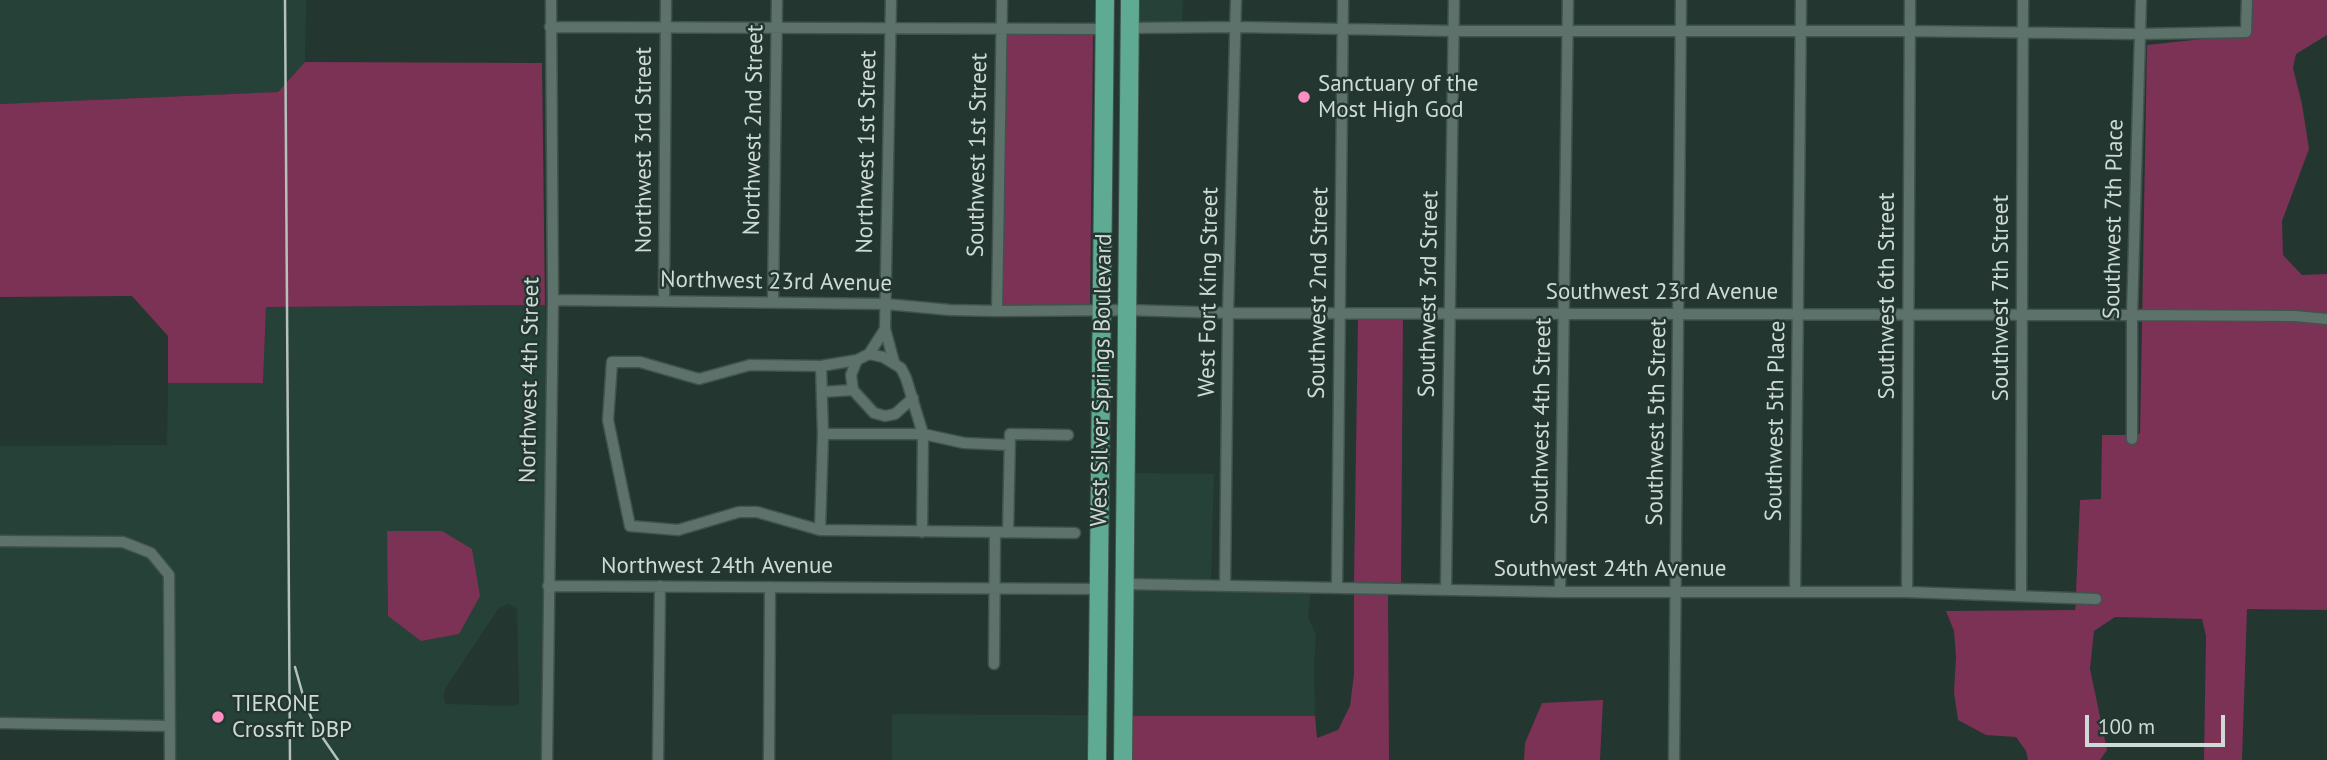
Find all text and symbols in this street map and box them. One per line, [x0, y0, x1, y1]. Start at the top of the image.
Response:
street label: Northwest 2nd Street [738, 24, 770, 236]
street label: Northwest 3rd Street [630, 47, 658, 253]
street label: Northwest 1st Street [851, 50, 883, 254]
street label: Southwest 1st Street [962, 53, 994, 257]
place label: Sanctuary of the Most High God [1318, 70, 1478, 124]
marker: Sanctuary of the Most High God [1296, 89, 1312, 105]
street label: Southwest 7th Place [2098, 119, 2130, 319]
street label: West Fort King Street [1193, 187, 1225, 397]
street label: Southwest 2nd Street [1303, 187, 1335, 399]
street label: Southwest 3rd Street [1413, 190, 1445, 398]
street label: Southwest 6th Street [1873, 192, 1901, 400]
street label: Southwest 7th Street [1987, 195, 2015, 401]
street label: West Silver Springs Boulevard [1086, 233, 1118, 527]
street label: Northwest 23rd Avenue [660, 266, 892, 298]
street label: Northwest 4th Street [514, 277, 546, 483]
street label: Southwest 23rd Avenue [1546, 278, 1778, 306]
street label: Southwest 4th Street [1526, 317, 1558, 525]
street label: Southwest 5th Street [1641, 318, 1673, 526]
street label: Southwest 5th Place [1760, 320, 1792, 522]
street label: Northwest 24th Avenue [601, 552, 833, 580]
street label: Southwest 24th Avenue [1494, 555, 1726, 583]
place label: TIERONE Crossfit DBP [232, 690, 352, 744]
scale bar [2089, 700, 2229, 744]
marker: TIERONE Crossfit DBP [210, 709, 226, 725]
text: 100 m [2098, 713, 2155, 740]

